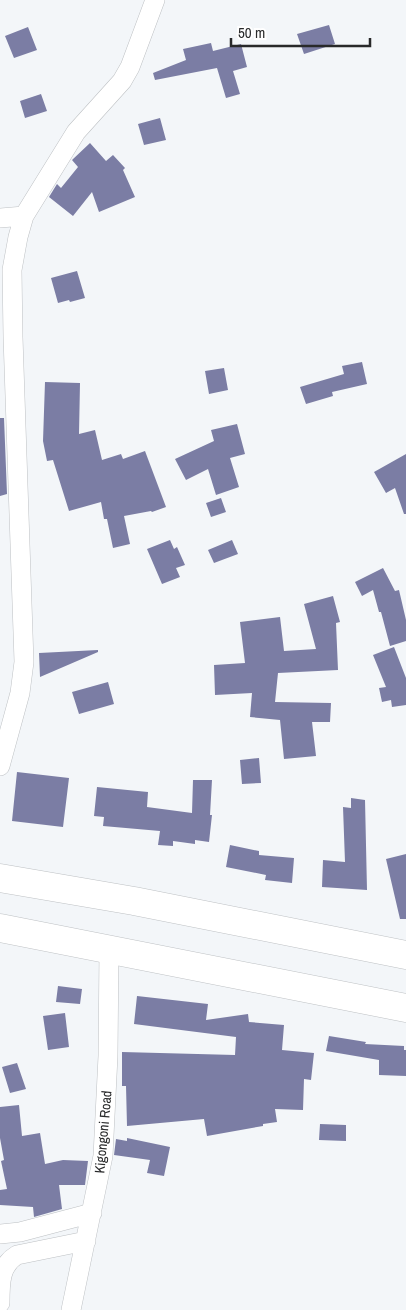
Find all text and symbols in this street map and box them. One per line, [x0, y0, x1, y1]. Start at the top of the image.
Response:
scale bar [231, 15, 370, 47]
text: 50 m [238, 22, 265, 43]
street label: Kigongoni Road [90, 1090, 116, 1174]

